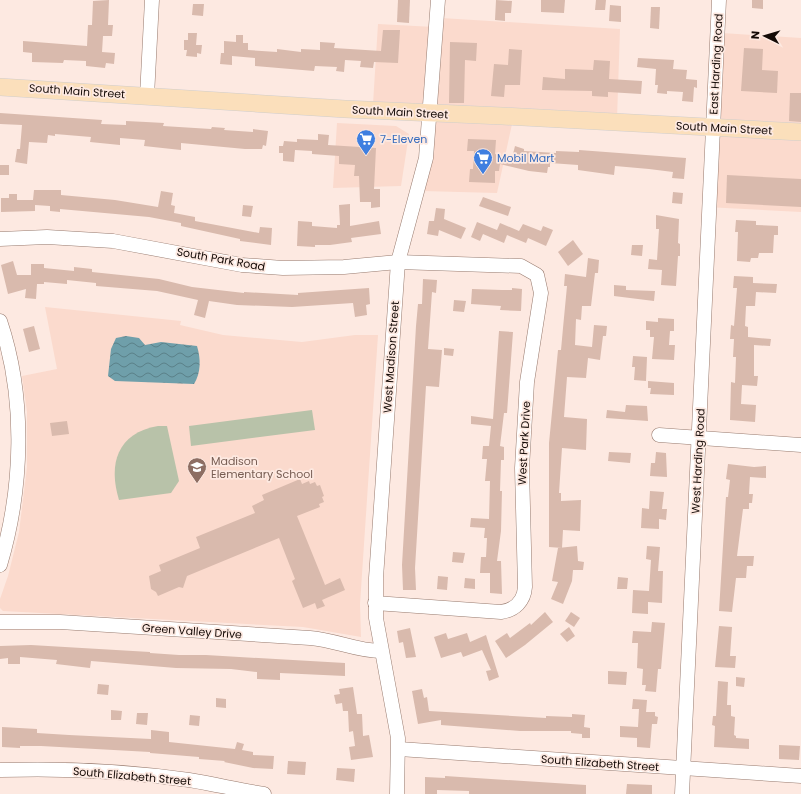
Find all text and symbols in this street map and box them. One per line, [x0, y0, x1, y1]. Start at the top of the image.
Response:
street label: East Harding Road [705, 13, 727, 115]
north arrow [745, 16, 785, 56]
text: N [747, 30, 763, 40]
street label: South Main Street [28, 80, 126, 102]
street label: South Main Street [351, 101, 449, 123]
street label: South Main Street [675, 117, 773, 139]
supermarket icon: 7-Eleven [355, 128, 377, 156]
place label: 7-Eleven [380, 131, 427, 147]
supermarket icon: Mobil Mart [472, 147, 494, 175]
place label: Mobil Mart [497, 150, 554, 166]
street label: South Park Road [175, 243, 267, 275]
street label: West Madison Street [379, 300, 403, 414]
street label: West Park Drive [514, 400, 534, 486]
street label: West Harding Road [687, 408, 709, 514]
place label: Madison Elementary School [211, 453, 313, 482]
school or university icon: Madison Elementary School [186, 456, 208, 484]
street label: Green Valley Drive [142, 620, 243, 642]
street label: South Elizabeth Street [540, 751, 660, 775]
street label: South Elizabeth Street [72, 763, 192, 789]

